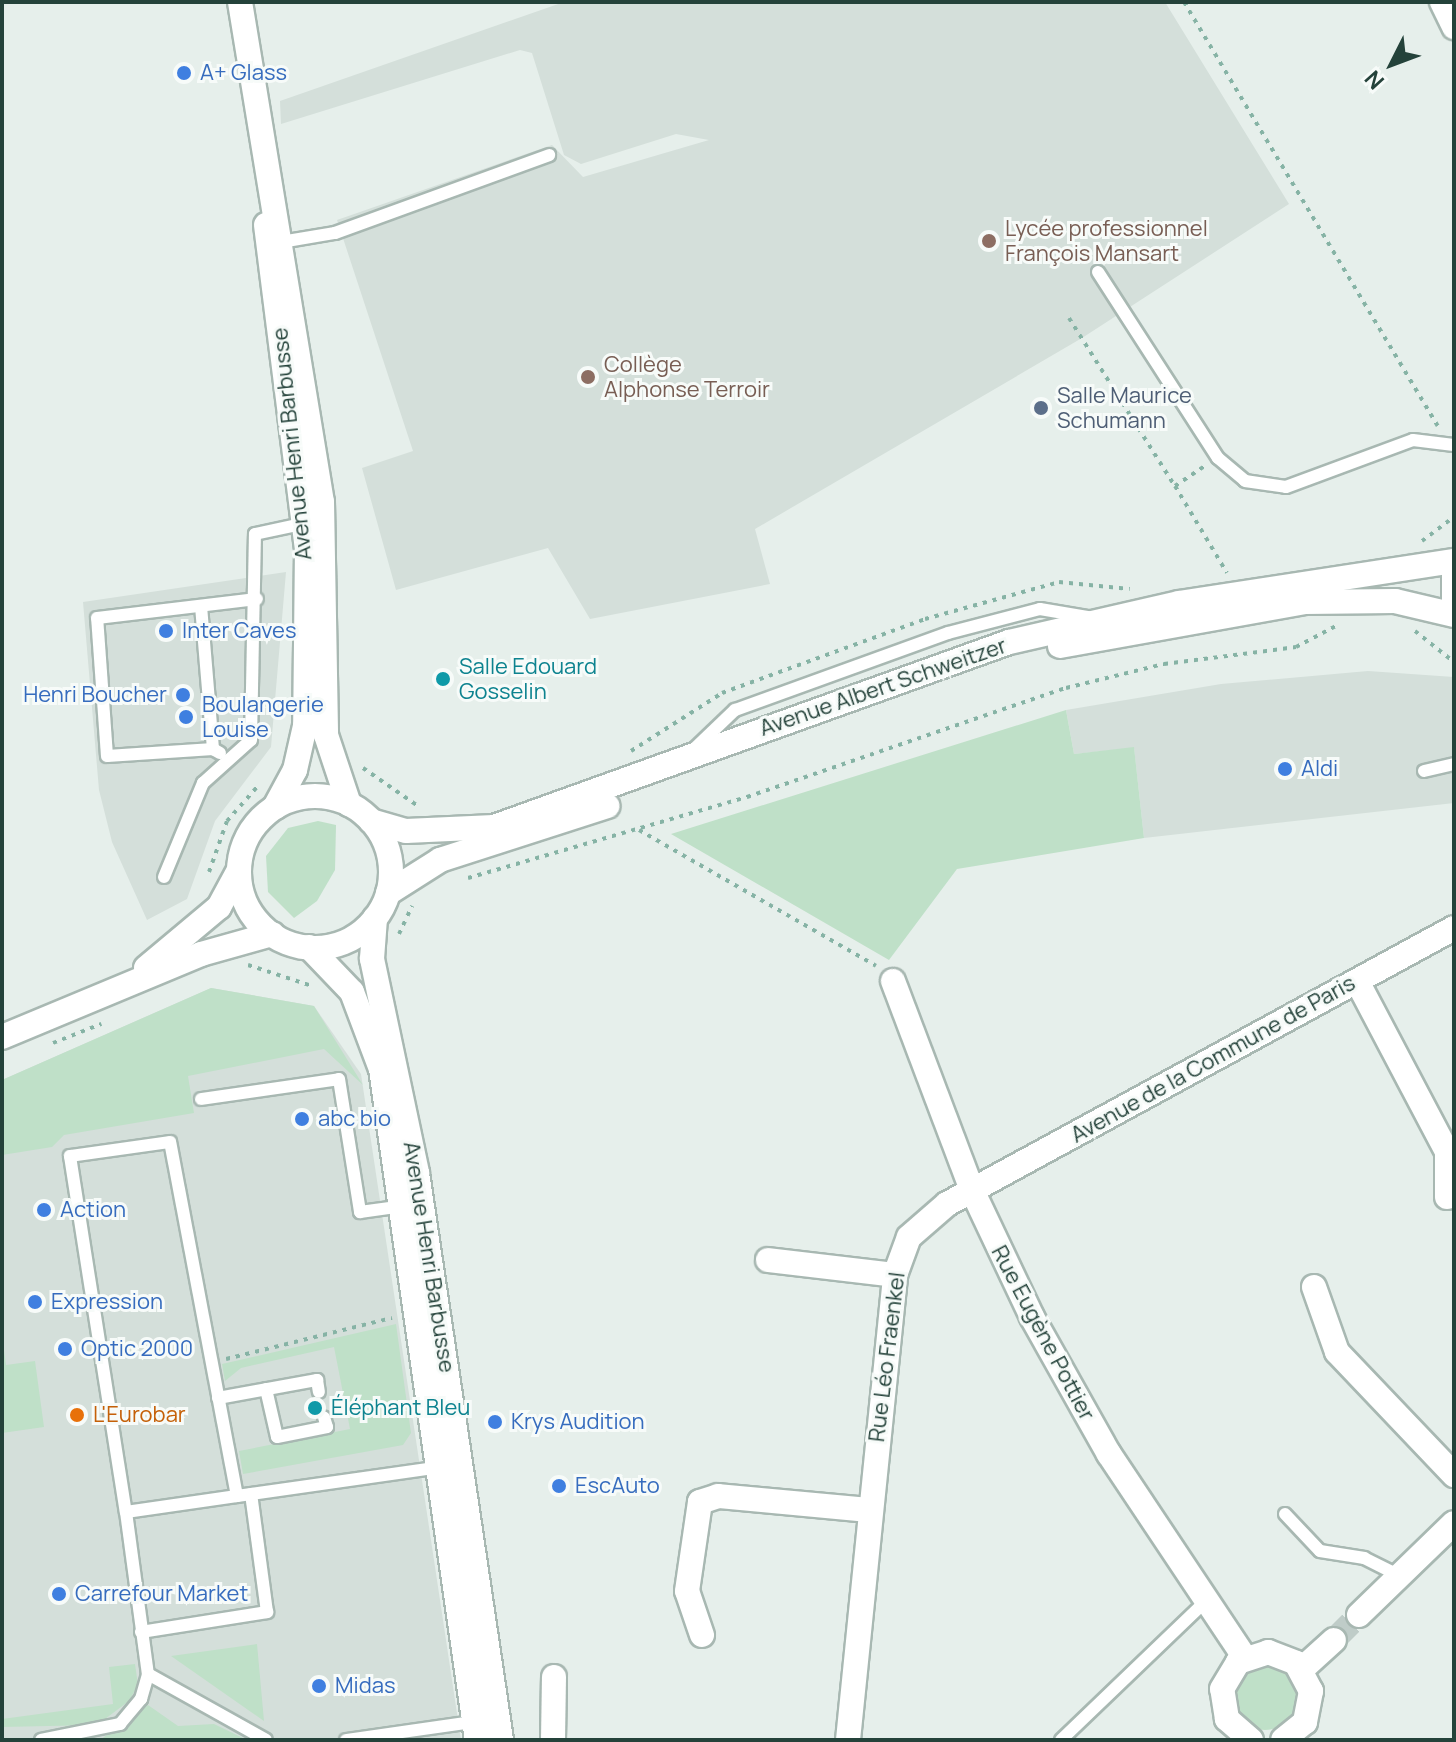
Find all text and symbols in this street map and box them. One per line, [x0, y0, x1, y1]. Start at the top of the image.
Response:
north arrow [1352, 24, 1432, 104]
place label: A+ Glass [200, 60, 287, 86]
marker: A+ Glass [175, 64, 193, 82]
text: N [1358, 64, 1391, 96]
place label: Lycée professionnel François Mansart [1005, 215, 1208, 266]
marker: Lycée professionnel François Mansart [980, 232, 998, 250]
street label: Avenue Henri Barbusse [267, 326, 317, 562]
place label: Collège Alphonse Terroir [604, 351, 770, 402]
marker: Collège Alphonse Terroir [579, 368, 597, 386]
place label: Salle Maurice Schumann [1057, 382, 1192, 434]
marker: Salle Maurice Schumann [1032, 399, 1050, 417]
place label: Inter Caves [182, 618, 296, 644]
marker: Inter Caves [157, 622, 175, 640]
street label: Avenue Albert Schweitzer [756, 632, 1010, 742]
place label: Salle Edouard Gosselin [459, 653, 597, 704]
marker: Salle Edouard Gosselin [434, 670, 452, 688]
place label: Henri Boucher [23, 682, 167, 708]
marker: Henri Boucher [174, 686, 192, 704]
place label: Boulangerie Louise [202, 691, 324, 742]
marker: Boulangerie Louise [177, 708, 195, 726]
place label: Aldi [1301, 756, 1338, 782]
marker: Aldi [1276, 760, 1294, 778]
street label: Avenue de la Commune de Paris [1066, 970, 1360, 1148]
place label: abc bio [318, 1106, 391, 1132]
marker: abc bio [293, 1110, 311, 1128]
street label: Avenue Henri Barbusse [398, 1140, 460, 1374]
place label: Action [60, 1197, 126, 1223]
marker: Action [35, 1201, 53, 1219]
street label: Rue Eugène Pottier [986, 1241, 1100, 1425]
street label: Rue Léo Fraenkel [863, 1271, 911, 1443]
place label: Expression [51, 1289, 163, 1315]
marker: Expression [26, 1293, 44, 1311]
place label: Optic 2000 [81, 1336, 193, 1362]
marker: Optic 2000 [56, 1340, 74, 1358]
place label: Éléphant Bleu [331, 1395, 470, 1421]
marker: Éléphant Bleu [306, 1399, 324, 1417]
place label: L'Eurobar [93, 1402, 186, 1428]
marker: L'Eurobar [68, 1406, 86, 1424]
place label: Krys Audition [511, 1409, 645, 1435]
marker: Krys Audition [486, 1413, 504, 1431]
place label: EscAuto [575, 1473, 660, 1499]
marker: EscAuto [550, 1477, 568, 1495]
place label: Carrefour Market [75, 1581, 248, 1607]
marker: Carrefour Market [50, 1585, 68, 1603]
place label: Midas [335, 1673, 395, 1699]
marker: Midas [310, 1677, 328, 1695]

